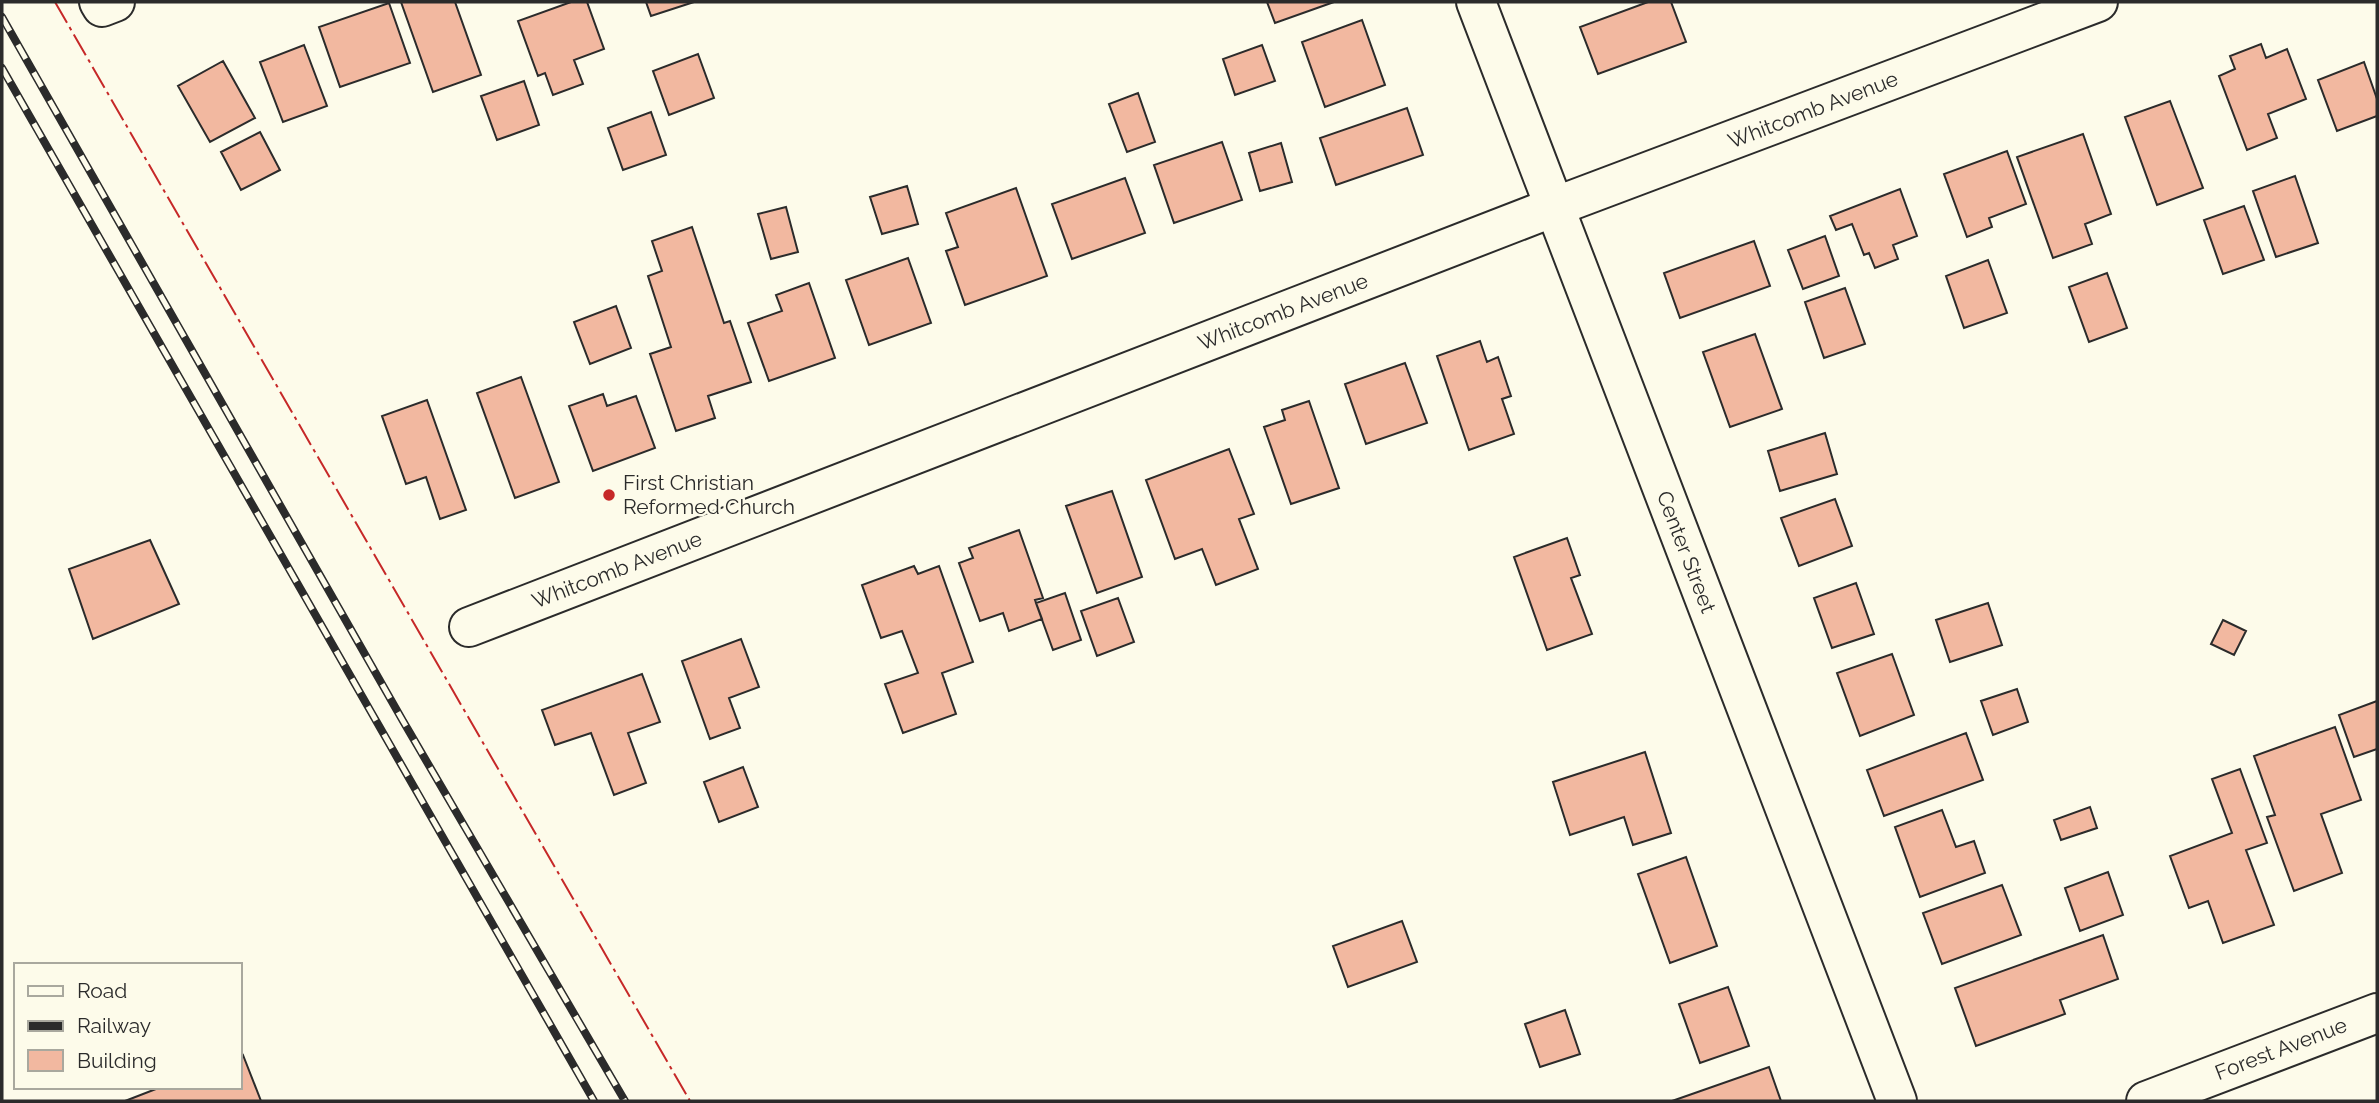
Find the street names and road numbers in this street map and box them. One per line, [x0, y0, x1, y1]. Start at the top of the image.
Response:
street label: Whitcomb Avenue [1724, 66, 1901, 153]
street label: Whitcomb Avenue [1194, 268, 1371, 355]
street label: Center Street [1652, 487, 1721, 616]
street label: Whitcomb Avenue [528, 526, 705, 613]
street label: Forest Avenue [2211, 1012, 2350, 1085]

